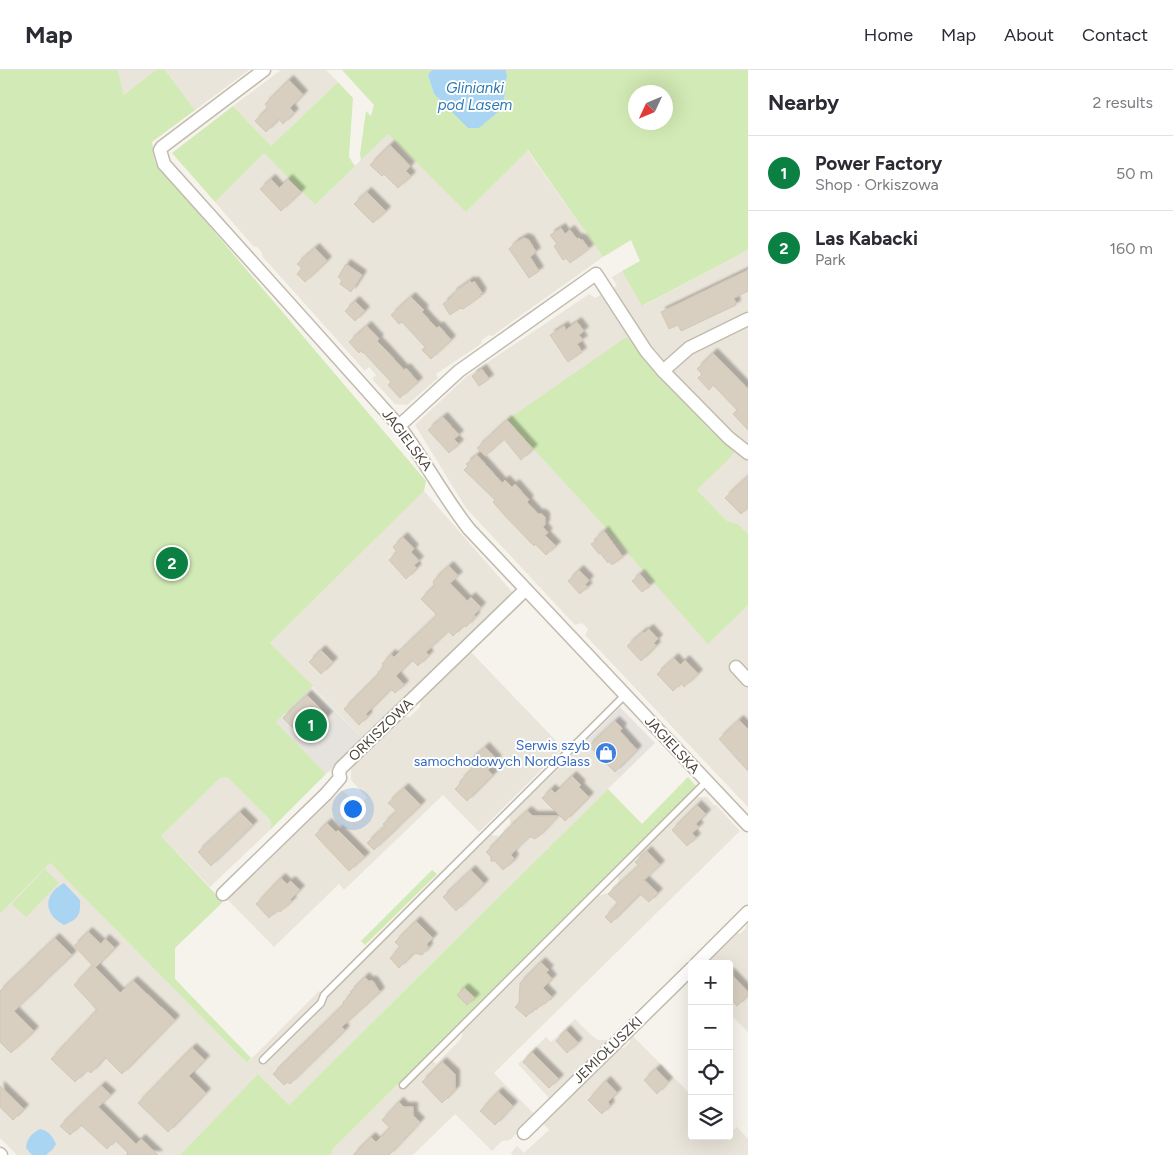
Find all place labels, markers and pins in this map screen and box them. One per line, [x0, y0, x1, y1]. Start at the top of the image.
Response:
pin: 2 [156, 544, 188, 582]
pin: 1 [295, 706, 327, 744]
place label: Serwis szyb samochodowych NordGlass [414, 737, 590, 770]
shop icon: Serwis szyb samochodowych NordGlass [594, 741, 618, 765]

